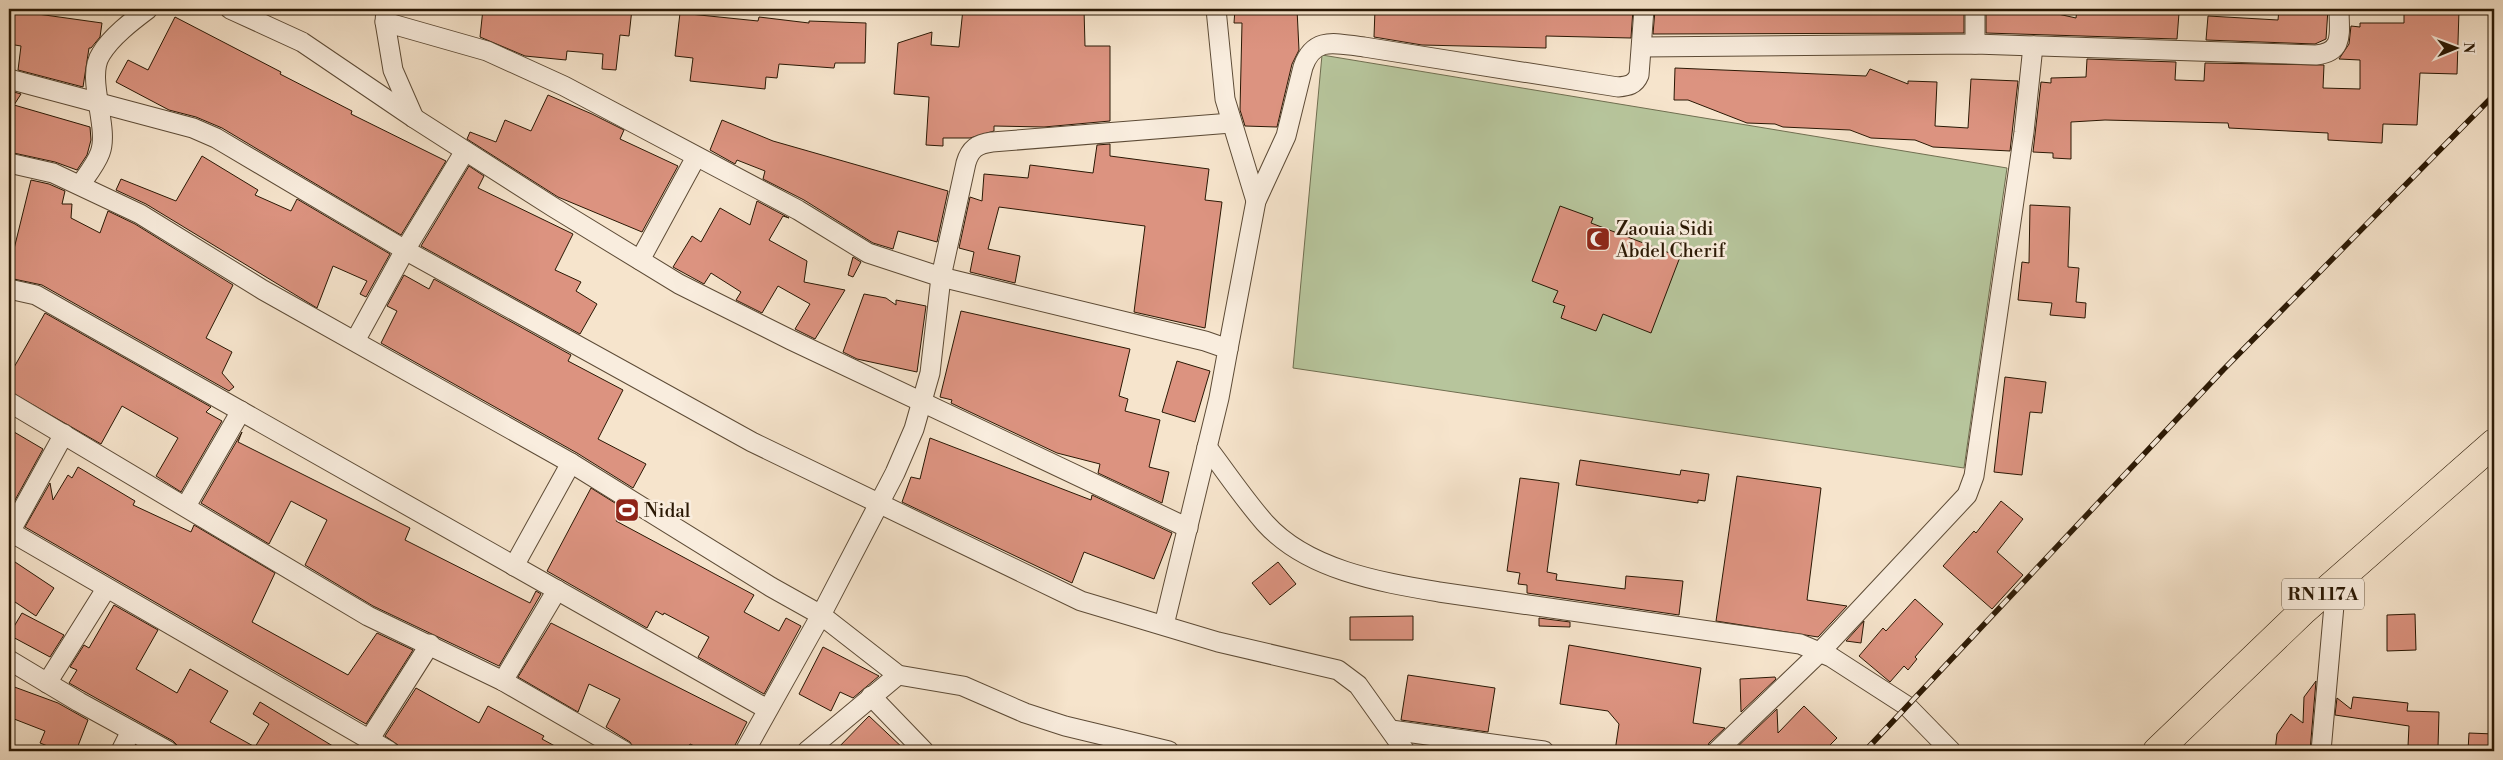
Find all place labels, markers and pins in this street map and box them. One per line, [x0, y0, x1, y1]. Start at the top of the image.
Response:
place label: Zaouia Sidi Abdel Cherif [1615, 217, 1726, 263]
mosque icon: Zaouia Sidi Abdel Cherif [1585, 226, 1611, 252]
sports icon: Nidal [614, 497, 640, 523]
place label: Nidal [644, 499, 691, 523]

